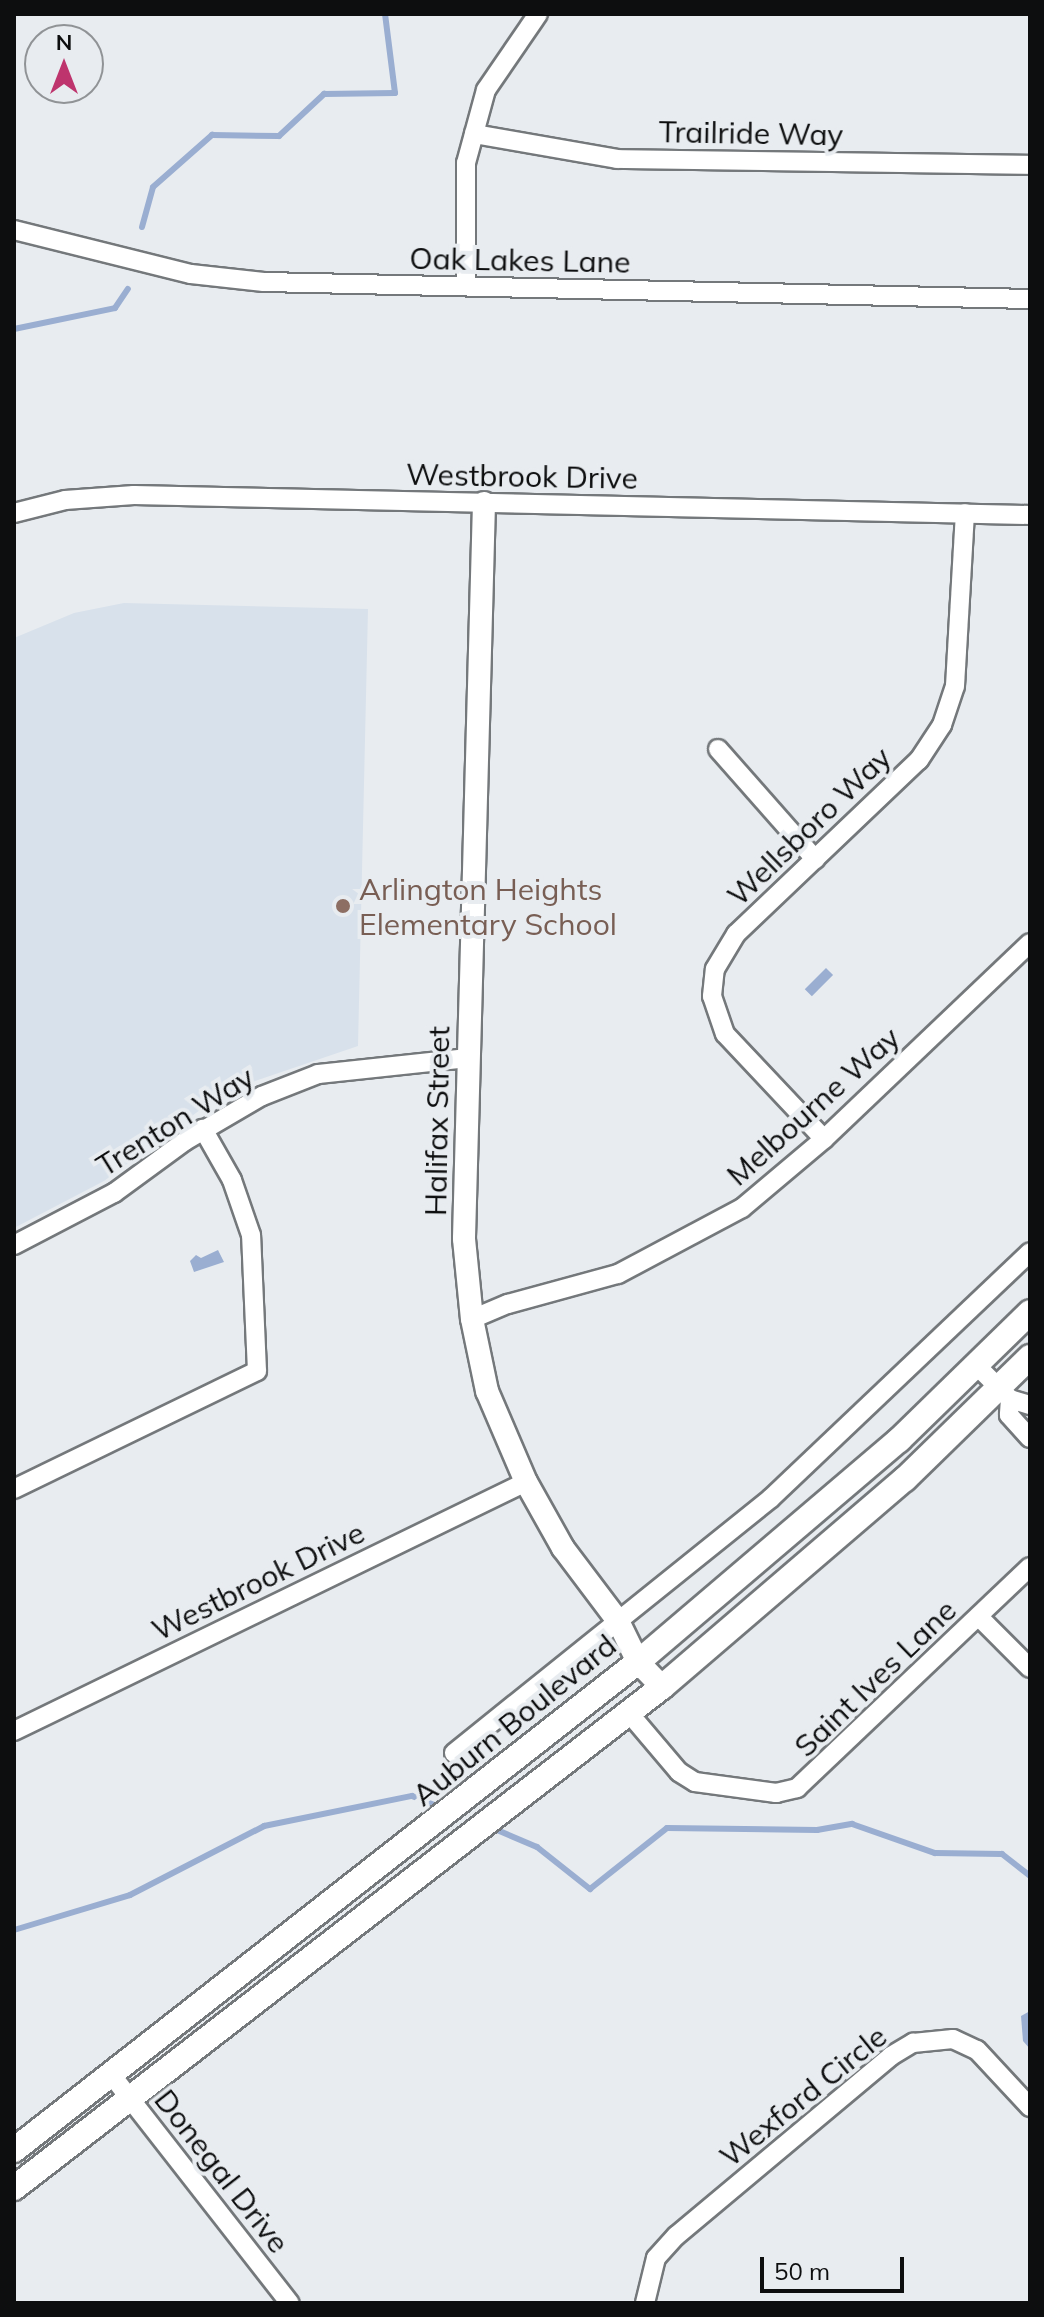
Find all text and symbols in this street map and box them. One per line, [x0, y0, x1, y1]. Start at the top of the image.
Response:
north arrow [24, 24, 104, 104]
text: N [56, 28, 72, 56]
street label: Trailride Way [658, 113, 844, 153]
street label: Oak Lakes Lane [409, 240, 631, 280]
street label: Westbrook Drive [406, 456, 638, 496]
street label: Wellsboro Way [720, 739, 898, 913]
place label: Arlington Heights Elementary School [359, 871, 617, 942]
marker: Arlington Heights Elementary School [334, 897, 352, 915]
street label: Melbourne Way [719, 1019, 907, 1193]
street label: Halifax Street [417, 1026, 457, 1216]
street label: Trenton Way [90, 1058, 260, 1184]
street label: Westbrook Drive [146, 1514, 370, 1648]
street label: Saint Ives Lane [787, 1592, 963, 1764]
street label: Auburn Boulevard [405, 1627, 623, 1813]
street label: Wexford Circle [712, 2018, 894, 2174]
street label: Donegal Drive [147, 2082, 297, 2260]
scale bar [764, 2241, 908, 2291]
text: 50 m [774, 2256, 830, 2286]

